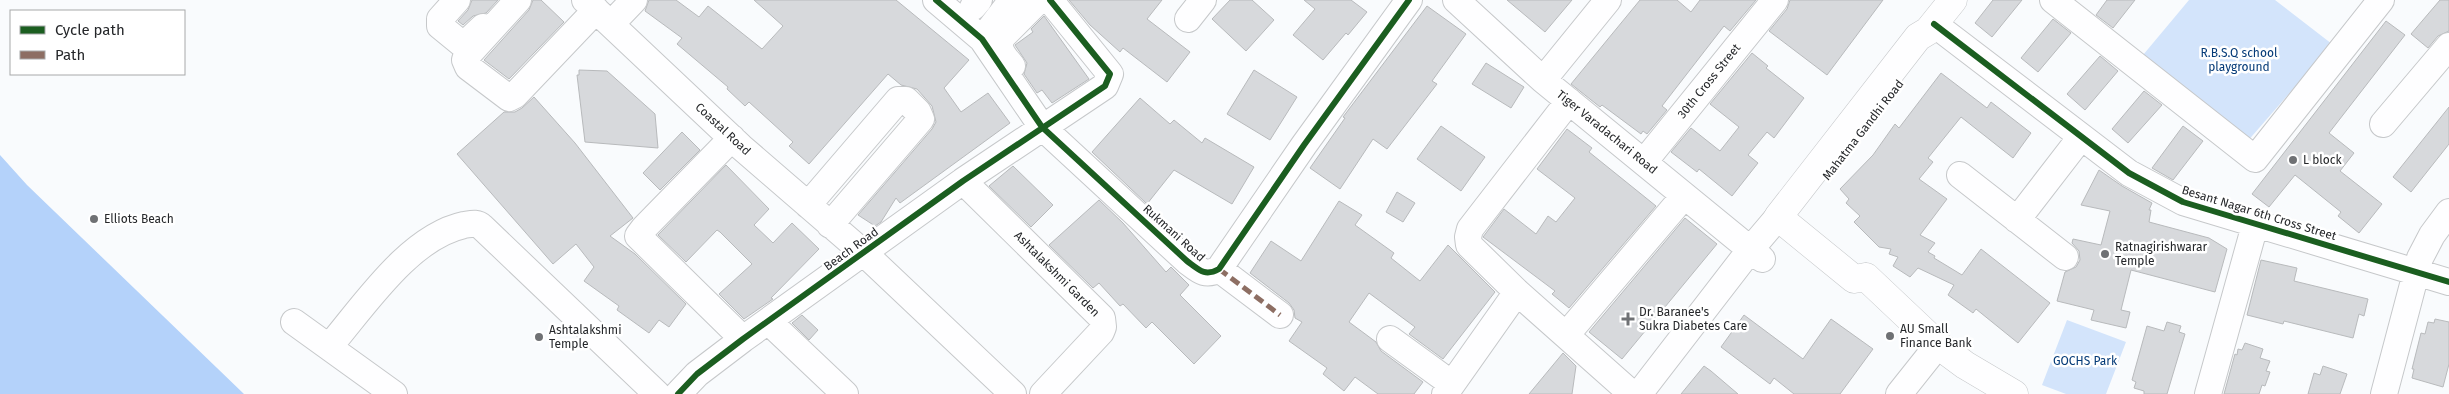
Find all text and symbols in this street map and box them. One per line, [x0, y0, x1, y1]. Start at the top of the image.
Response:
legend [10, 10, 185, 75]
text: Cycle path [55, 21, 125, 39]
street label: 30th Cross Street [1675, 40, 1744, 121]
text: Path [55, 46, 85, 64]
park label: R.B.S.Q school playground [2201, 46, 2278, 74]
street label: Mahatma Gandhi Road [1820, 77, 1906, 183]
street label: Tiger Varadachari Road [1554, 87, 1660, 177]
street label: Coastal Road [692, 100, 754, 158]
place label: L block [2303, 153, 2342, 167]
marker: L block [2287, 154, 2299, 166]
street label: Besant Nagar 6th Cross Street [2180, 183, 2339, 243]
street label: Rukmani Road [1140, 202, 1208, 264]
place label: Elliots Beach [104, 212, 174, 226]
marker: Elliots Beach [88, 213, 100, 225]
street label: Beach Road [821, 225, 881, 273]
street label: Ashtalakshmi Garden [1011, 228, 1103, 320]
place label: Ratnagirishwarar Temple [2115, 240, 2207, 268]
marker: Ratnagirishwarar Temple [2099, 248, 2111, 260]
place label: Dr. Baranee's Sukra Diabetes Care [1639, 305, 1747, 333]
marker: Dr. Baranee's Sukra Diabetes Care [1621, 312, 1635, 326]
place label: AU Small Finance Bank [1900, 322, 1973, 350]
place label: Ashtalakshmi Temple [549, 323, 622, 351]
marker: AU Small Finance Bank [1884, 330, 1896, 342]
marker: Ashtalakshmi Temple [533, 331, 545, 343]
park label: GOCHS Park [2053, 354, 2118, 368]

